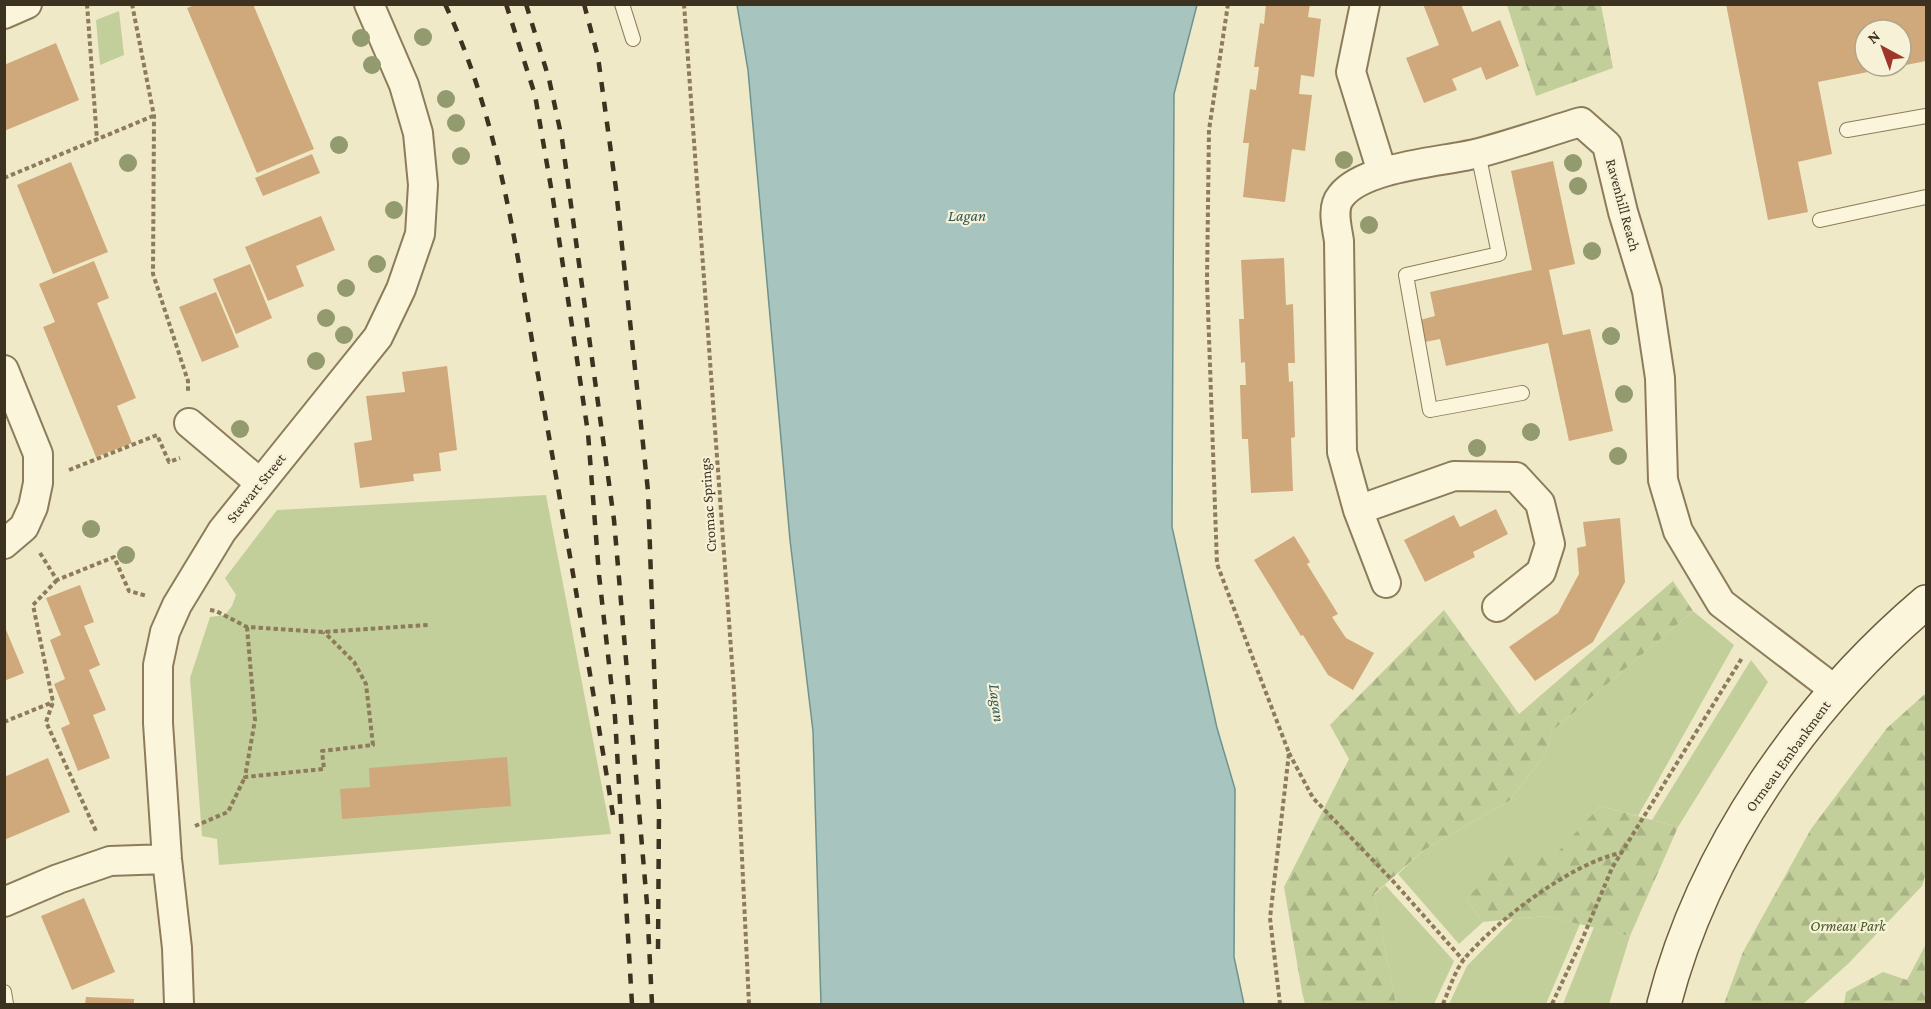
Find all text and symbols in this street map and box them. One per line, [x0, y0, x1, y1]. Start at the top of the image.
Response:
north arrow [1853, 18, 1913, 78]
text: N [1864, 27, 1883, 47]
street label: Ravenhill Reach [1603, 157, 1643, 253]
water label: Lagan [948, 207, 986, 225]
street label: Stewart Street [223, 449, 289, 526]
street label: Cromac Springs [697, 457, 720, 553]
water label: Lagan [985, 683, 1008, 723]
street label: Ormeau Embankment [1742, 696, 1834, 815]
park label: Ormeau Park [1810, 918, 1887, 934]

